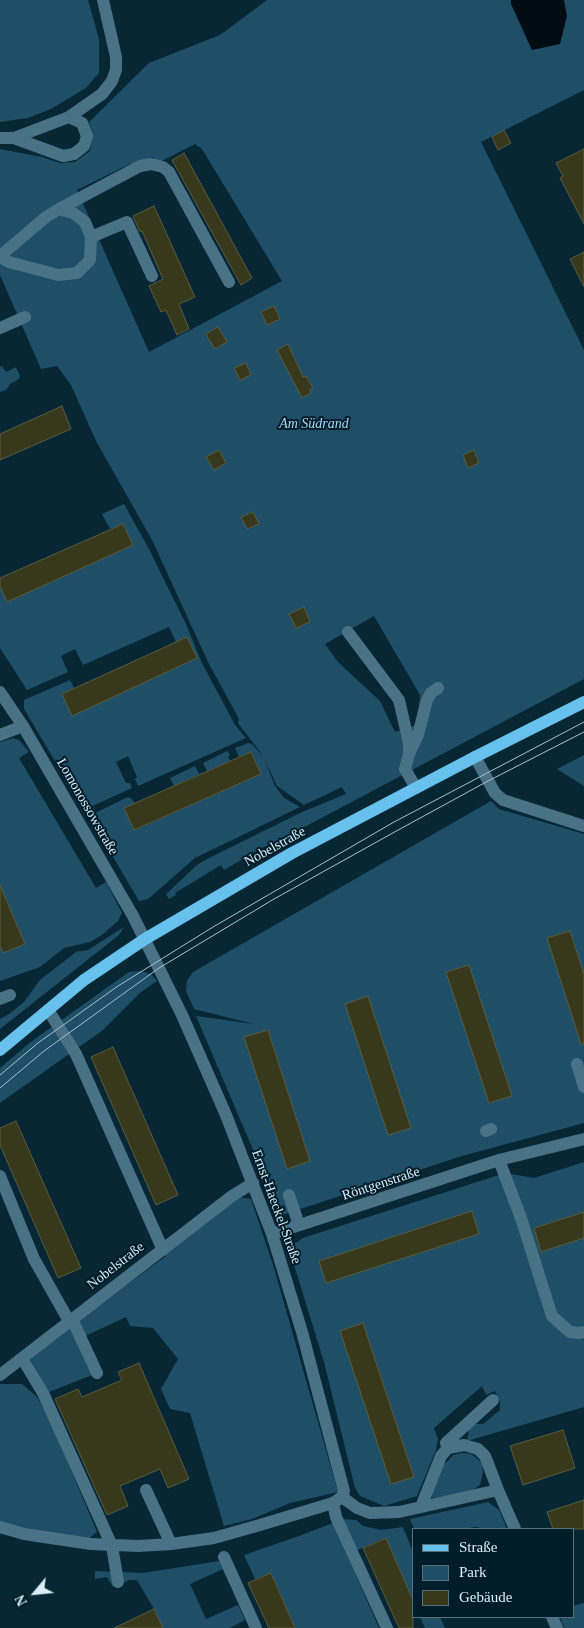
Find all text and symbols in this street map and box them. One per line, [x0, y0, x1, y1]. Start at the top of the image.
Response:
park label: Am Südrand [279, 416, 349, 432]
street label: Lomonossowstraße [53, 756, 121, 858]
street label: Nobelstraße [241, 823, 309, 871]
street label: Ernst-Haeckel-Straße [248, 1148, 304, 1266]
street label: Röntgenstraße [340, 1164, 422, 1204]
street label: Nobelstraße [84, 1239, 148, 1293]
legend [412, 1528, 574, 1618]
text: Straße [459, 1539, 497, 1555]
text: Park [459, 1564, 487, 1580]
north arrow [10, 1568, 60, 1618]
text: Gebäude [459, 1589, 512, 1605]
text: N [12, 1592, 30, 1608]

